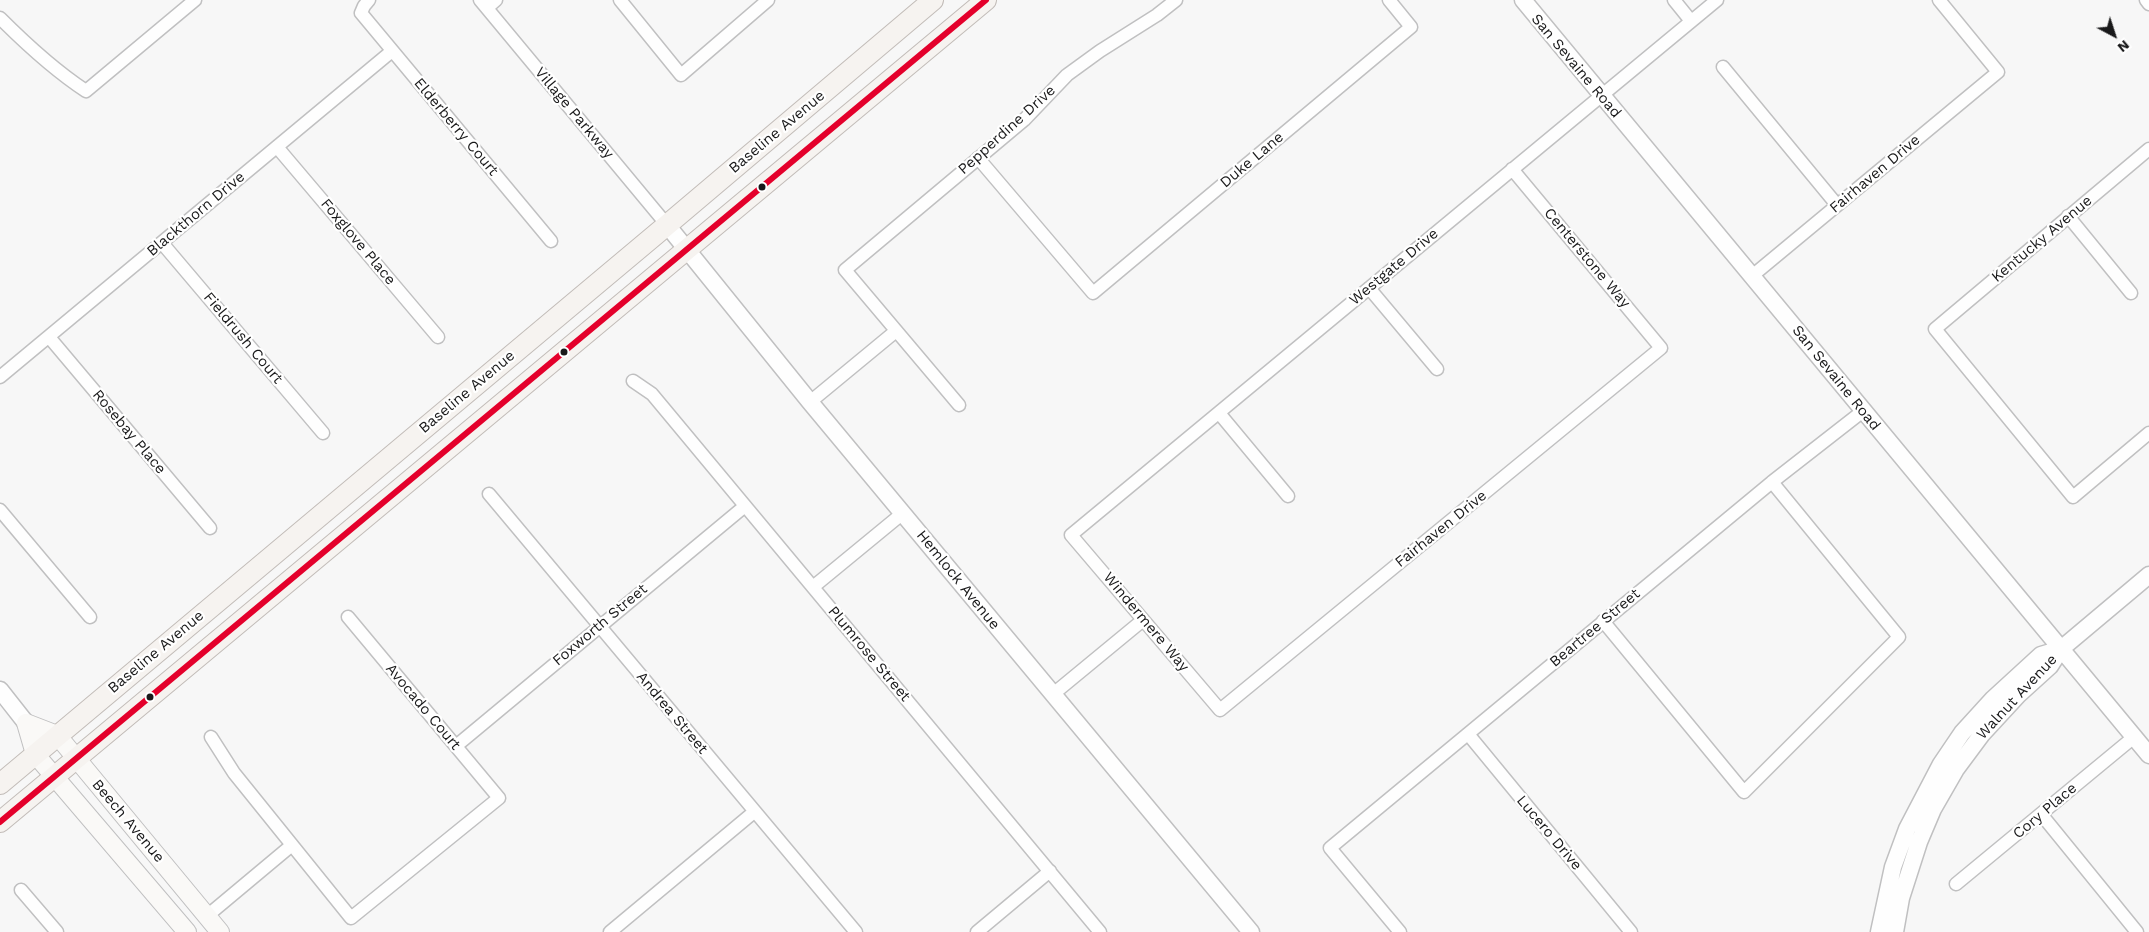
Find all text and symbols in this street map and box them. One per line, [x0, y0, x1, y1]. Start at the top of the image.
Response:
street label: San Sevaine Road [1527, 10, 1625, 122]
north arrow [2089, 10, 2139, 60]
text: N [2115, 37, 2133, 56]
street label: Village Parkway [531, 64, 617, 162]
street label: Elderberry Court [410, 74, 502, 180]
street label: Pepperdine Drive [955, 82, 1059, 178]
street label: Baseline Avenue [725, 87, 829, 177]
street label: Duke Lane [1217, 128, 1287, 192]
street label: Fairhaven Drive [1826, 131, 1924, 217]
street label: Blackthorn Drive [143, 168, 249, 260]
unlabelled marker [757, 182, 767, 192]
street label: Kentucky Avenue [1988, 192, 2096, 286]
street label: Foxglove Place [317, 195, 399, 289]
street label: Centerstone Way [1540, 204, 1634, 312]
street label: Westgate Drive [1346, 225, 1442, 309]
street label: Fieldrush Court [199, 289, 287, 387]
street label: San Sevaine Road [1788, 322, 1884, 434]
street label: Baseline Avenue [415, 347, 519, 437]
unlabelled marker [559, 347, 569, 357]
street label: Rosebay Place [88, 386, 170, 478]
street label: Fairhaven Drive [1392, 487, 1490, 571]
street label: Hemlock Avenue [912, 527, 1004, 633]
street label: Windermere Way [1099, 569, 1193, 675]
street label: Foxworth Street [549, 580, 651, 670]
street label: Beartree Street [1546, 585, 1644, 671]
street label: Plumrose Street [824, 603, 914, 705]
street label: Baseline Avenue [104, 607, 208, 697]
street label: Walnut Avenue [1973, 651, 2061, 743]
street label: Avocado Court [382, 660, 464, 754]
street label: Andrea Street [632, 668, 712, 758]
unlabelled marker [145, 692, 155, 702]
street label: Beech Avenue [88, 776, 168, 866]
street label: Cory Place [2010, 779, 2080, 843]
street label: Lucero Drive [1512, 792, 1586, 874]

